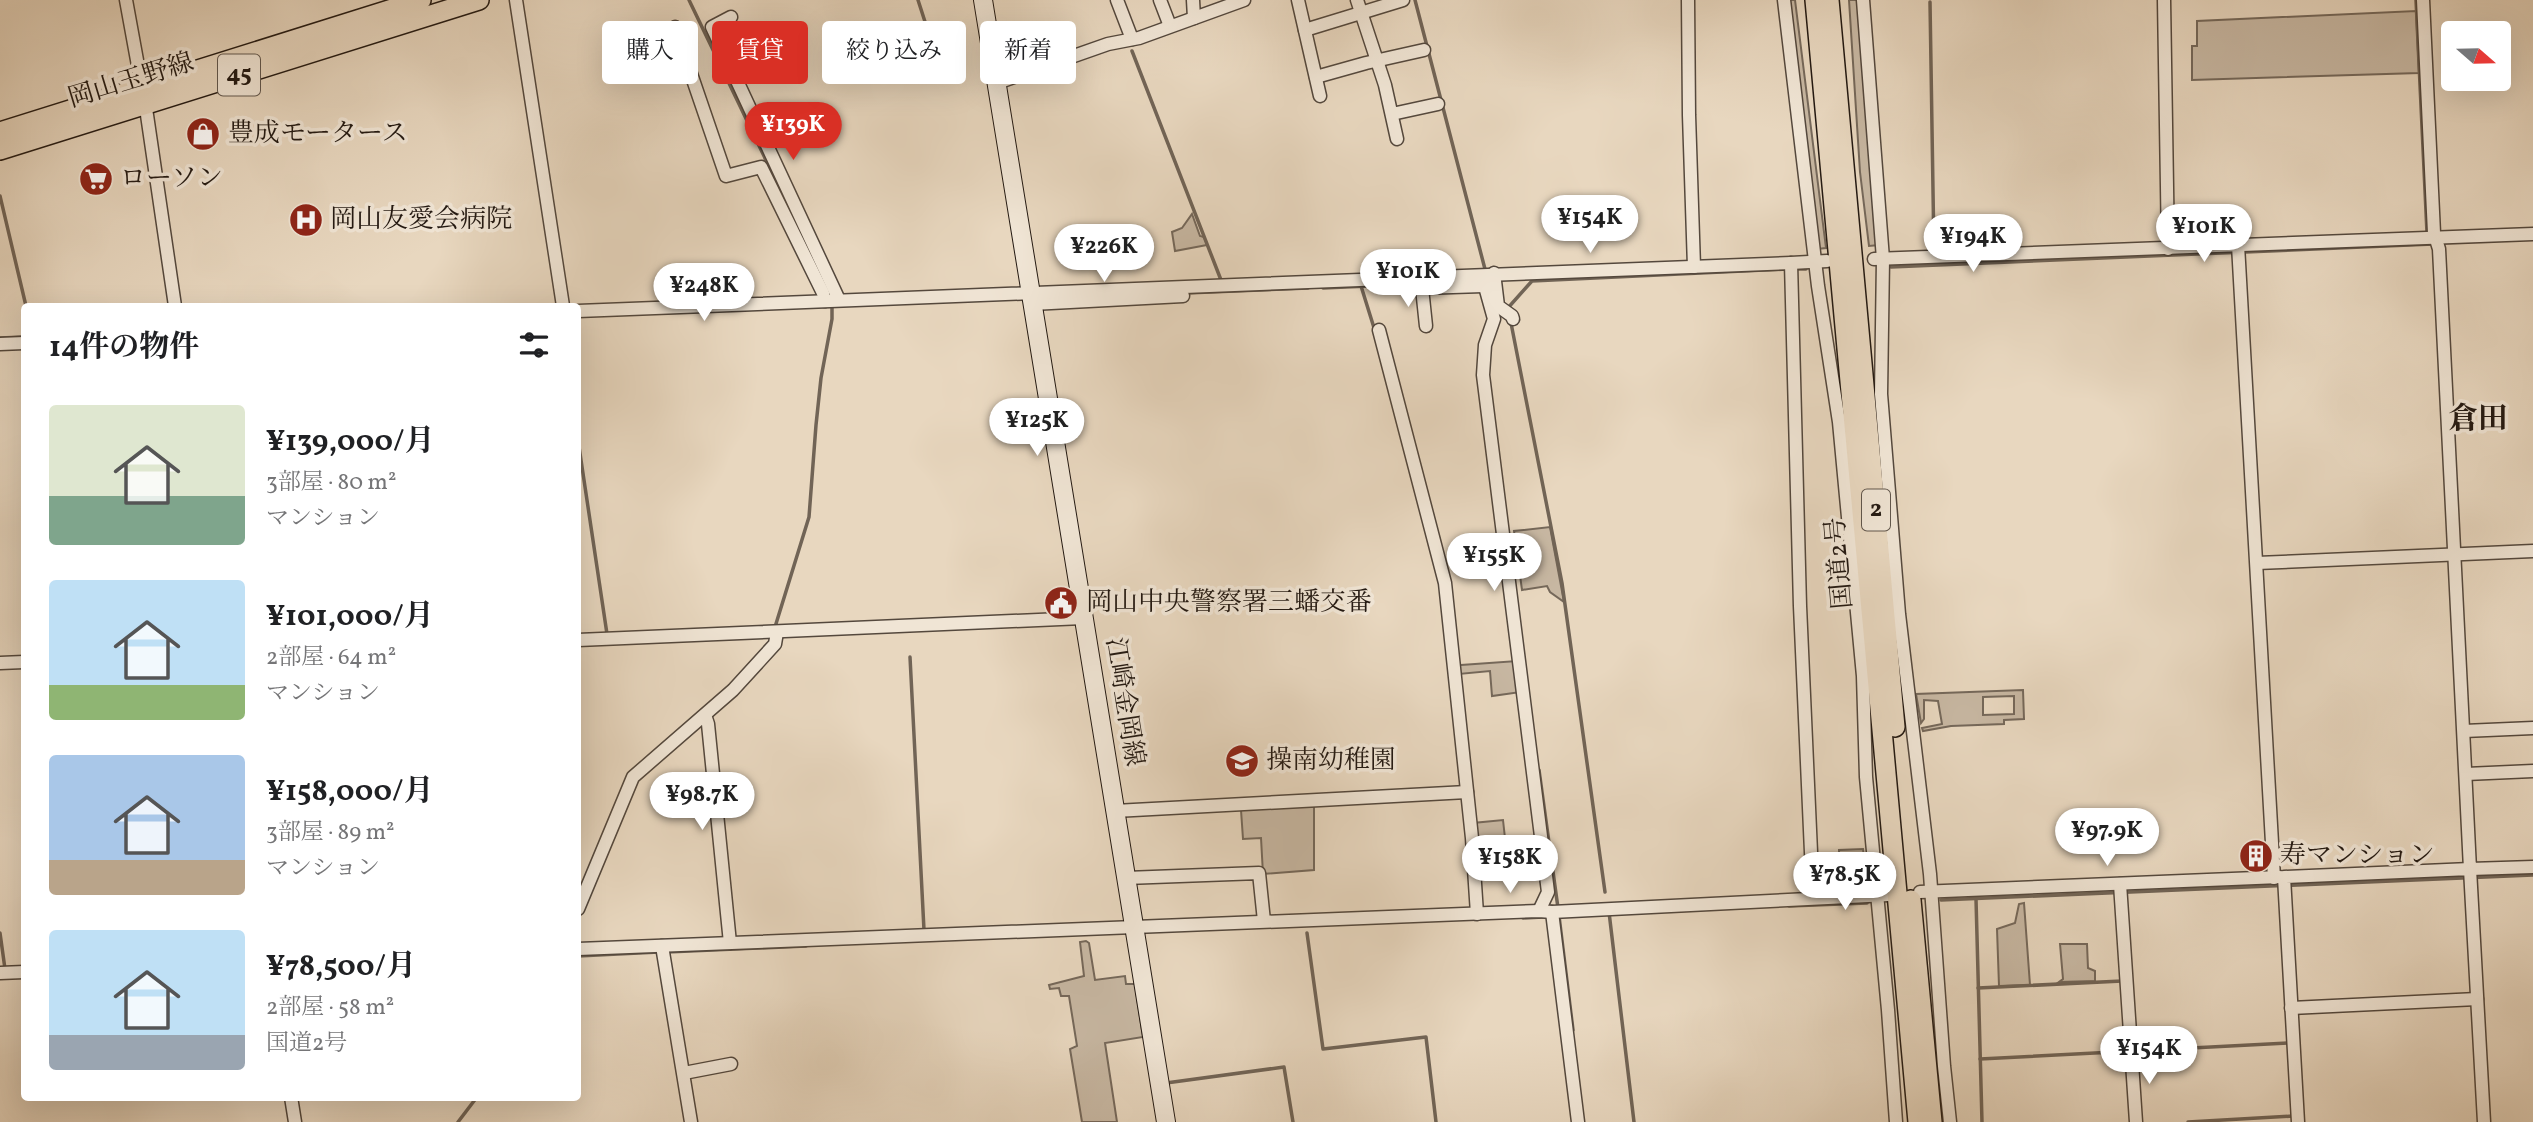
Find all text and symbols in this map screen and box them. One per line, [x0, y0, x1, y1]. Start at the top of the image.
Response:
chip: 購入 [602, 21, 698, 84]
chip: 賃貸 [712, 21, 808, 84]
chip: 絞り込み [822, 21, 966, 84]
chip: 新着 [980, 21, 1076, 84]
north arrow [2441, 21, 2511, 91]
map controls [2441, 21, 2511, 91]
street label: 岡山玉野線 [64, 45, 198, 117]
road number: 45 [218, 54, 260, 96]
pin: ¥139K [744, 102, 842, 162]
text: ¥139K [761, 109, 825, 141]
shop icon: 豊成モータース [184, 115, 222, 153]
place label: 豊成モータース [228, 116, 408, 152]
supermarket icon: ローソン [77, 160, 115, 198]
place label: ローソン [120, 161, 223, 197]
pin: ¥154K [1541, 196, 1639, 255]
hospital icon: 岡山友愛会病院 [287, 201, 325, 239]
place label: 岡山友愛会病院 [330, 202, 512, 238]
text: ¥154K [1557, 202, 1623, 234]
pin: ¥101K [2155, 204, 2253, 264]
text: ¥101K [2172, 211, 2236, 243]
pin: ¥194K [1924, 215, 2022, 274]
text: ¥194K [1940, 221, 2006, 253]
pin: ¥226K [1055, 224, 1153, 284]
text: ¥226K [1070, 231, 1138, 263]
pin: ¥101K [1359, 250, 1457, 309]
text: ¥101K [1376, 256, 1440, 288]
pin: ¥248K [655, 264, 753, 323]
text: ¥248K [669, 270, 739, 302]
icon: filters [515, 326, 553, 364]
text: 14件の物件 [49, 327, 199, 369]
pin: ¥125K [988, 398, 1086, 458]
district label: 倉田 [2448, 399, 2508, 441]
text: ¥125K [1005, 405, 1069, 437]
text: ¥139,000/月 [266, 421, 435, 463]
icon: home [105, 433, 189, 517]
text: 3部屋 · 80 m² [266, 467, 396, 499]
road number: 2 [1862, 490, 1890, 530]
text: マンション [266, 503, 380, 535]
street label: 国道2号 [1818, 516, 1862, 610]
pin: ¥155K [1445, 534, 1543, 593]
text: ¥155K [1463, 540, 1525, 572]
public building icon: 岡山中央警察署三蟠交番 [1042, 584, 1080, 622]
place label: 岡山中央警察署三蟠交番 [1086, 585, 1372, 621]
text: ¥101,000/月 [266, 596, 434, 638]
icon: home [105, 608, 189, 692]
street label: 江崎金岡線 [1096, 635, 1152, 769]
text: 2部屋 · 64 m² [266, 642, 396, 674]
text: マンション [266, 678, 380, 710]
school or university icon: 操南幼稚園 [1223, 742, 1261, 780]
place label: 操南幼稚園 [1266, 743, 1396, 779]
text: ¥158,000/月 [266, 771, 434, 813]
pin: ¥98.7K [645, 772, 759, 832]
text: ¥98.7K [666, 779, 738, 811]
icon: home [105, 783, 189, 867]
pin: ¥97.9K [2050, 808, 2164, 868]
text: ¥97.9K [2071, 815, 2143, 847]
text: 3部屋 · 89 m² [266, 817, 395, 849]
pin: ¥158K [1461, 836, 1559, 895]
building icon: 寿マンション [2237, 837, 2275, 875]
place label: 寿マンション [2280, 838, 2435, 874]
text: ¥158K [1478, 842, 1542, 874]
pin: ¥78.5K [1788, 852, 1902, 912]
text: マンション [266, 853, 380, 885]
text: ¥78.5K [1809, 859, 1881, 891]
text: ¥78,500/月 [266, 946, 416, 988]
icon: home [105, 958, 189, 1042]
text: 2部屋 · 58 m² [266, 992, 394, 1024]
pin: ¥154K [2100, 1026, 2198, 1086]
text: 国道2号 [266, 1028, 347, 1060]
text: ¥154K [2116, 1033, 2182, 1065]

